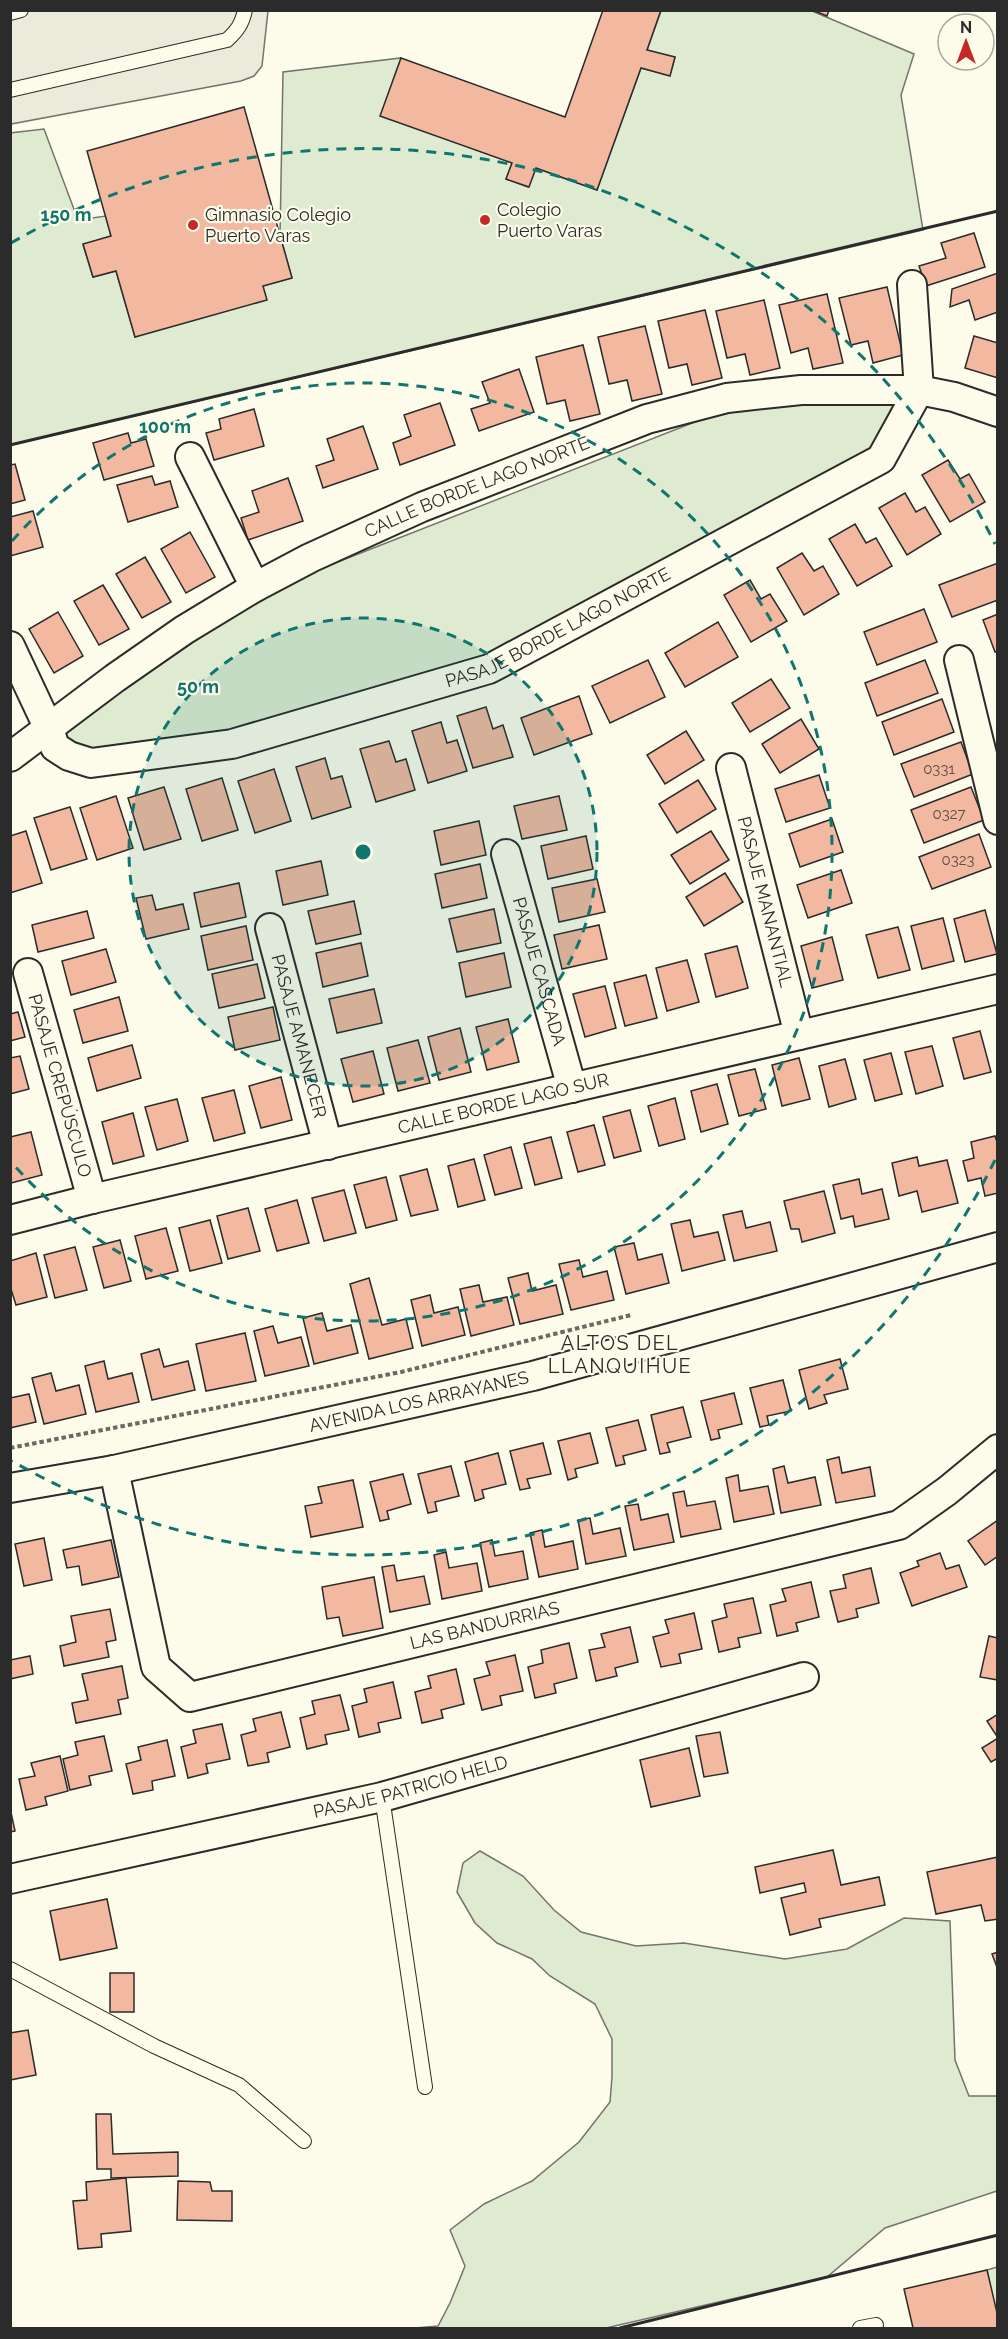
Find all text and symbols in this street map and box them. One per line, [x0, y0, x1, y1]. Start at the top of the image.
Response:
north arrow [936, 12, 996, 72]
text: N [960, 18, 972, 37]
place label: Colegio Puerto Varas [497, 199, 603, 241]
text: 150 m [41, 204, 92, 225]
place label: Gimnasio Colegio Puerto Varas [205, 204, 351, 246]
marker: Colegio Puerto Varas [478, 213, 492, 227]
marker: Gimnasio Colegio Puerto Varas [186, 218, 200, 232]
text: 100 m [139, 416, 191, 437]
street label: CALLE BORDE LAGO NORTE [361, 432, 592, 542]
street label: PASAJE BORDE LAGO NORTE [443, 563, 674, 691]
text: 50 m [177, 676, 219, 697]
house number: 0331 [923, 760, 955, 778]
house number: 0327 [932, 805, 966, 823]
street label: PASAJE MANANTIAL [734, 814, 797, 990]
centre of rings [353, 842, 373, 862]
house number: 0323 [941, 851, 975, 869]
street label: PASAJE CASCADA [509, 895, 571, 1048]
street label: PASAJE AMANECER [267, 952, 331, 1121]
street label: PASAJE CREPÚSCULO [24, 991, 96, 1180]
street label: CALLE BORDE LAGO SUR [396, 1068, 611, 1138]
district label: ALTOS DEL LLANQUIHUE [548, 1331, 692, 1378]
street label: AVENIDA LOS ARRAYANES [307, 1366, 531, 1436]
street label: LAS BANDURRIAS [408, 1597, 562, 1653]
street label: PASAJE PATRICIO HELD [311, 1751, 510, 1822]

